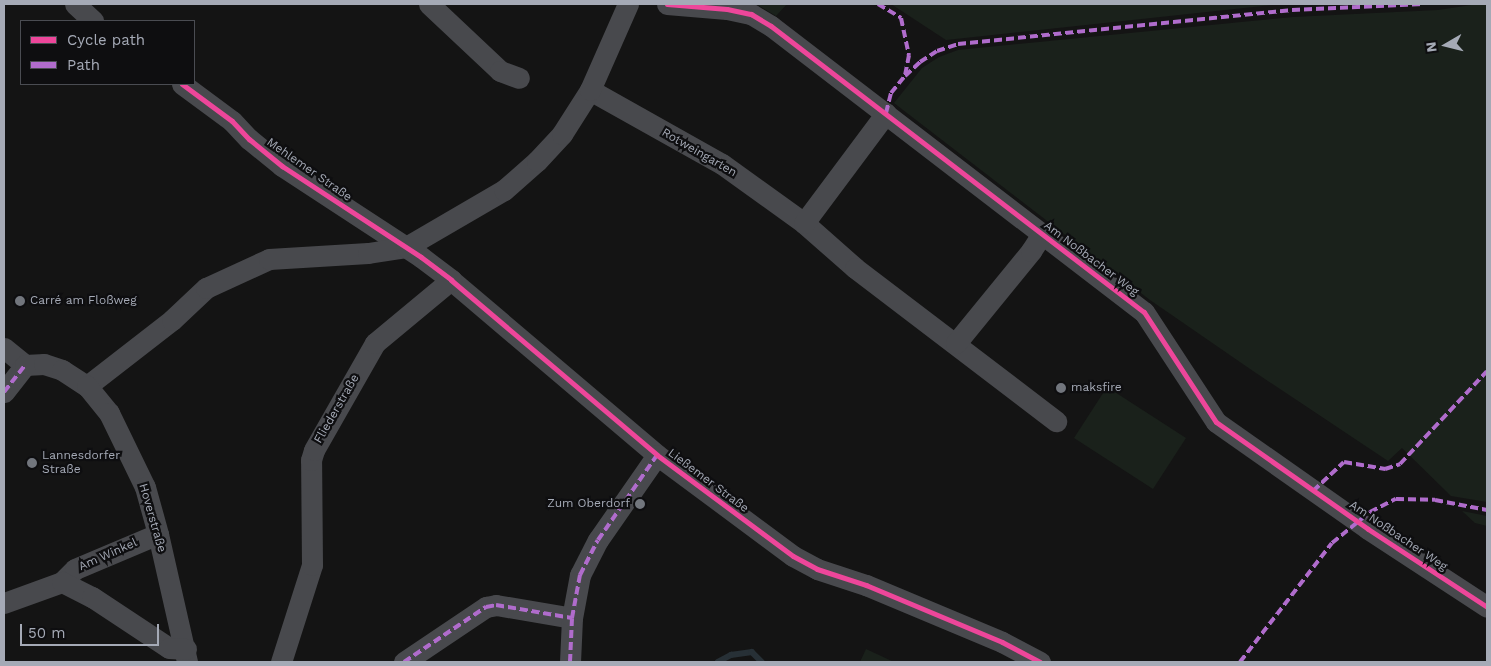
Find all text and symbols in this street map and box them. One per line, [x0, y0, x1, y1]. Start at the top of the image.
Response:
legend [20, 20, 195, 85]
north arrow [1421, 20, 1471, 70]
text: Cycle path [67, 31, 145, 49]
text: N [1423, 41, 1440, 53]
text: Path [67, 56, 100, 74]
street label: Rotweingarten [659, 126, 739, 180]
street label: Mehlemer Straße [263, 135, 355, 205]
street label: Am Noßbacher Weg [1041, 218, 1141, 300]
place label: Carré am Floßweg [30, 294, 137, 308]
marker: Carré am Floßweg [14, 295, 26, 307]
street label: Fliederstraße [311, 372, 363, 446]
place label: maksfire [1071, 381, 1122, 395]
marker: maksfire [1055, 382, 1067, 394]
street label: Ließemer Straße [665, 446, 751, 516]
place label: Lannesdorfer Straße [42, 449, 120, 477]
marker: Lannesdorfer Straße [26, 457, 38, 469]
street label: Hoverstraße [135, 482, 169, 554]
place label: Zum Oberdorf [547, 497, 630, 511]
marker: Zum Oberdorf [634, 498, 646, 510]
street label: Am Noßbacher Weg [1346, 498, 1450, 574]
street label: Am Winkel [76, 536, 140, 574]
scale bar [22, 614, 161, 646]
text: 50 m [28, 624, 65, 642]

